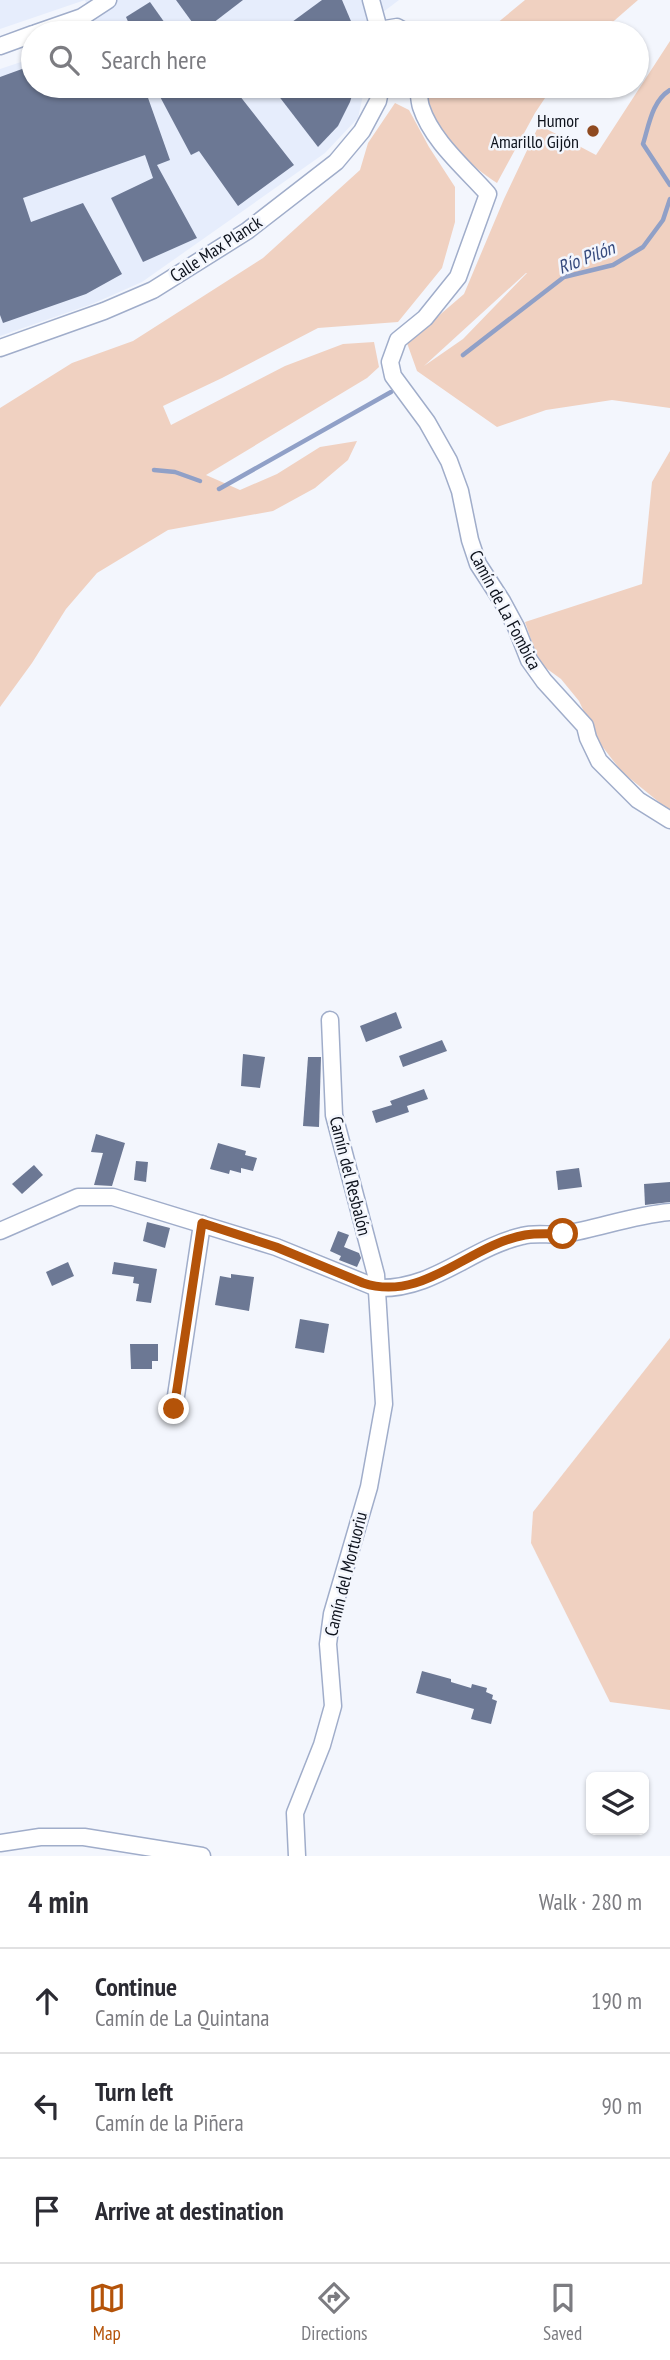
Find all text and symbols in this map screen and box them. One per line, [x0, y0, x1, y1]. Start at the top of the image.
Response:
search box [21, 21, 649, 98]
icon: search [45, 41, 83, 79]
text: Search here [101, 43, 207, 76]
place label: Humor Amarillo Gijón [490, 109, 579, 153]
marker: Humor Amarillo Gijón [585, 123, 601, 139]
street label: Calle Max Planck [165, 210, 266, 287]
water label: Río Pilón [554, 235, 619, 279]
street label: Camín de La Fombica [464, 546, 547, 673]
street label: Camín del Resbalón [325, 1114, 376, 1238]
route start [547, 1218, 578, 1249]
route end [158, 1393, 189, 1424]
street label: Camín del Mortuoriu [319, 1509, 372, 1639]
map controls [586, 1772, 649, 1835]
button: layers [586, 1772, 649, 1835]
text: 4 min [28, 1882, 89, 1921]
text: Walk · 280 m [539, 1887, 642, 1916]
text: Continue [95, 1970, 177, 2003]
icon: ahead [28, 1982, 66, 2020]
text: 190 m [591, 1986, 642, 2015]
text: Camín de La Quintana [95, 2003, 270, 2032]
text: Turn left [95, 2075, 173, 2108]
icon: left [28, 2087, 66, 2125]
text: 90 m [601, 2091, 642, 2120]
text: Camín de la Piñera [95, 2108, 244, 2137]
icon: arrive [28, 2192, 66, 2230]
text: Arrive at destination [95, 2194, 284, 2227]
tab: Map [88, 2279, 126, 2345]
tab: Directions [301, 2279, 367, 2345]
tab: Saved [543, 2279, 582, 2345]

